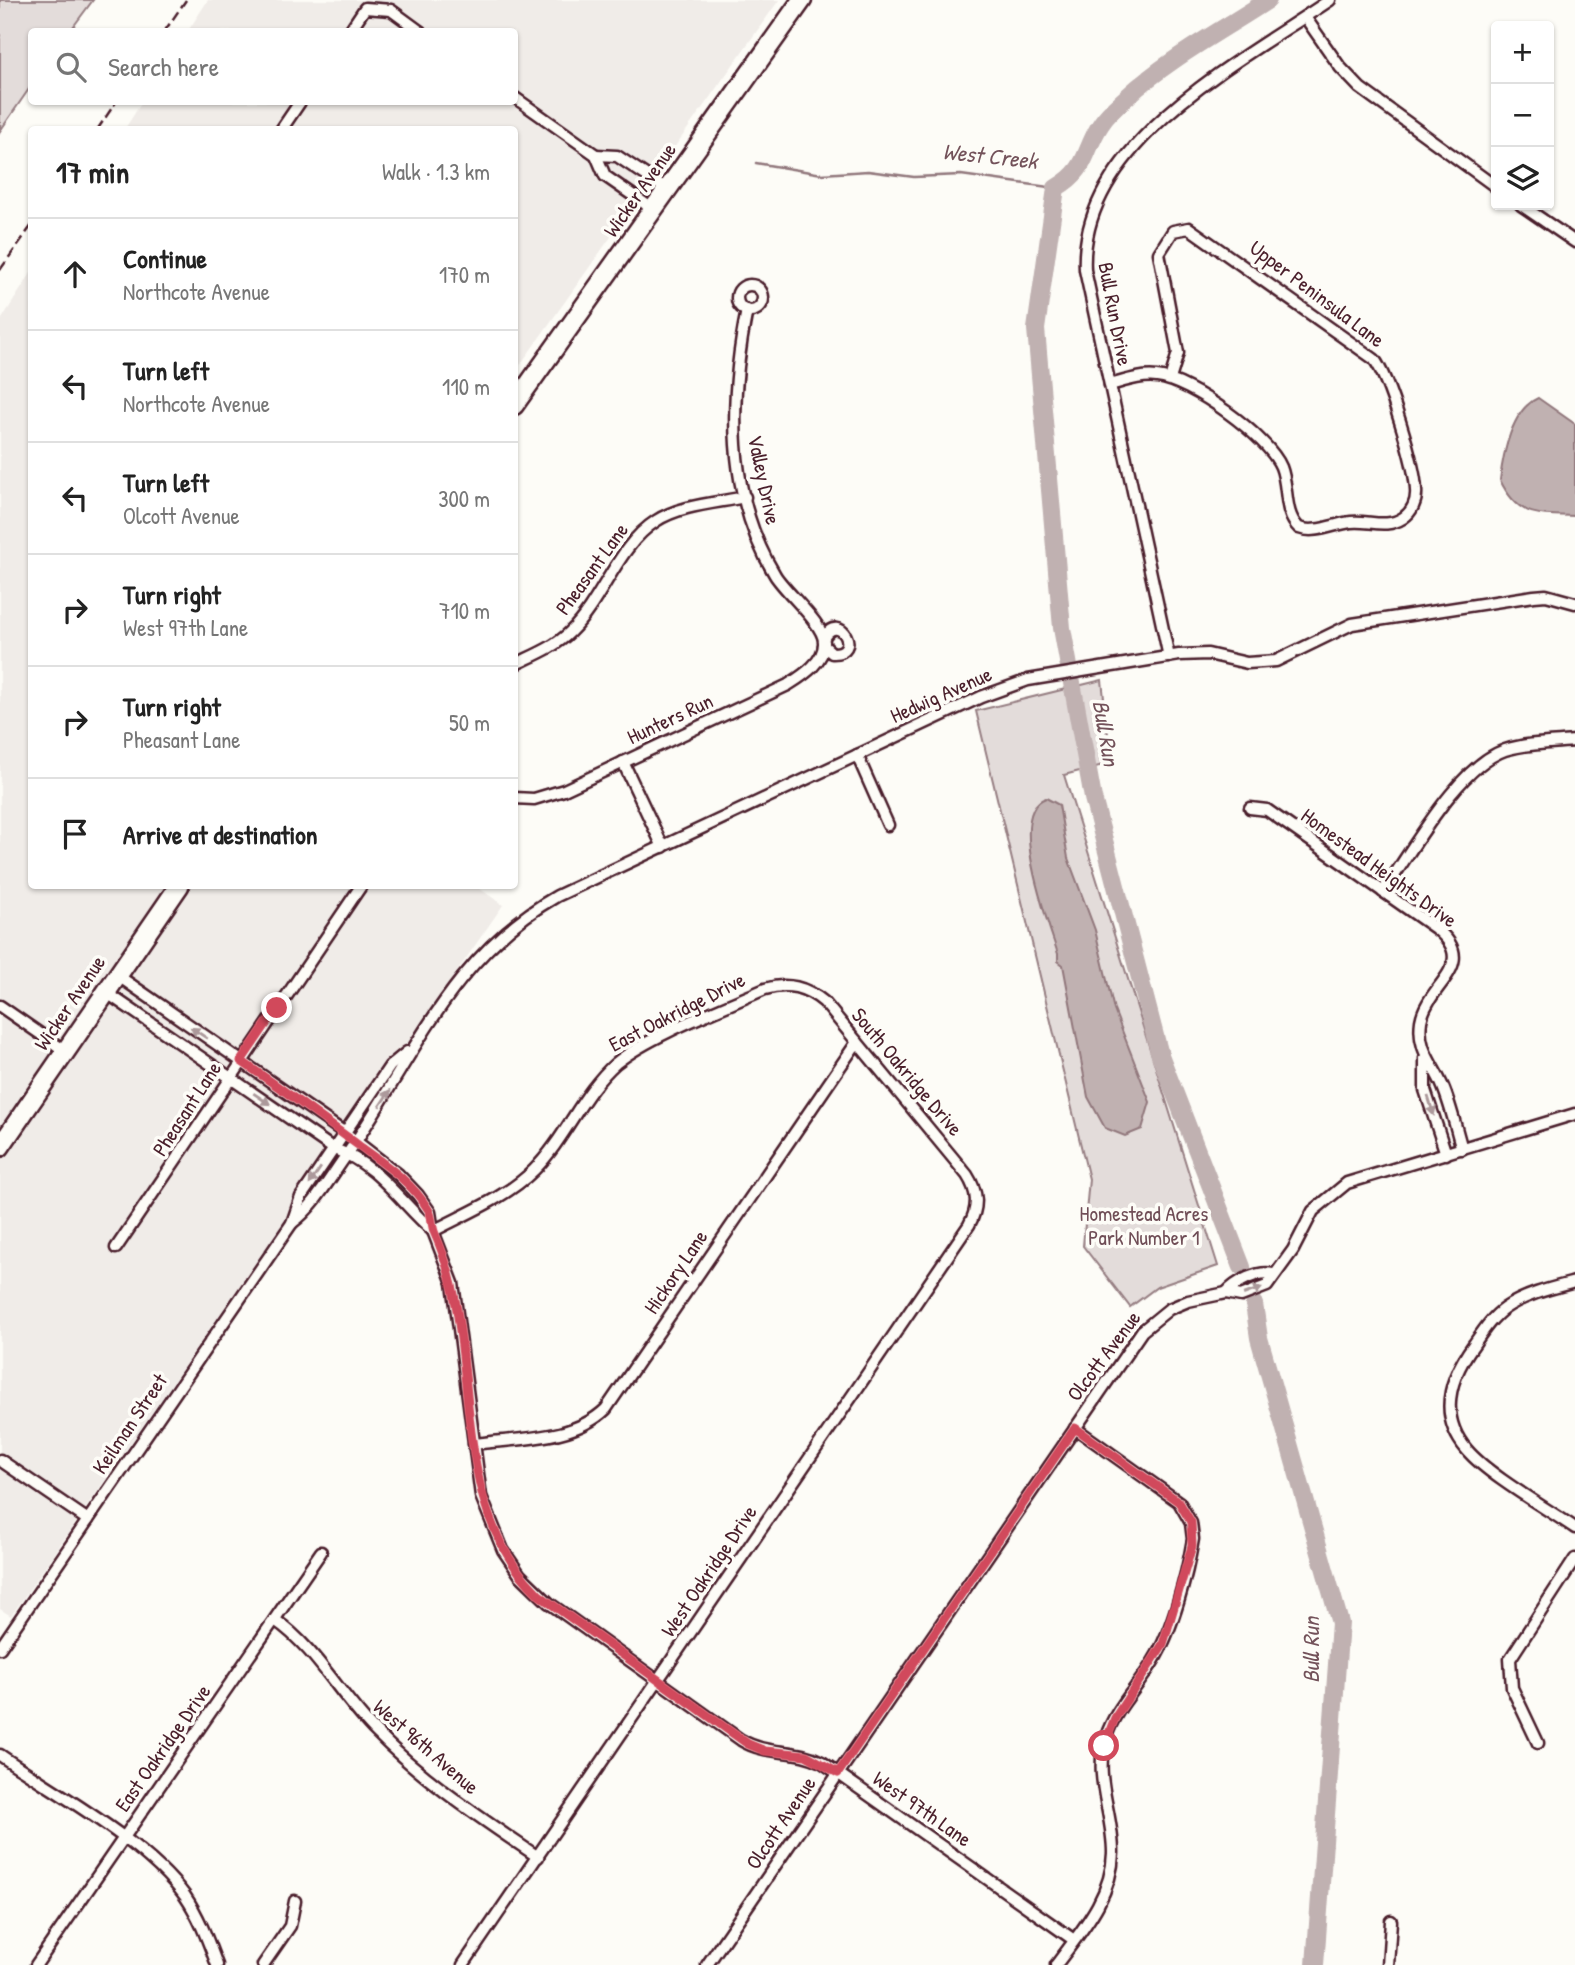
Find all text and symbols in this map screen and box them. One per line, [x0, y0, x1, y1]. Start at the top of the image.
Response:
map controls [1491, 21, 1554, 210]
button: + [1491, 21, 1554, 84]
search box [28, 28, 518, 105]
icon: search [52, 48, 90, 86]
text: Search here [108, 49, 219, 84]
button: − [1491, 84, 1554, 147]
water label: West Creek [941, 135, 1041, 176]
street label: Wicker Avenue [596, 137, 683, 243]
button: layers [1491, 147, 1554, 210]
text: 17 min [56, 152, 129, 192]
text: Walk · 1.3 km [382, 156, 490, 187]
street label: Upper Peninsula Lane [1244, 233, 1391, 354]
text: Continue [123, 241, 207, 276]
icon: ahead [56, 255, 94, 293]
text: 170 m [439, 259, 490, 290]
street label: Bull Run Drive [1091, 260, 1140, 368]
text: Northcote Avenue [123, 276, 270, 307]
text: Turn left [123, 353, 209, 388]
icon: left [56, 367, 94, 405]
text: 110 m [442, 371, 490, 402]
text: Northcote Avenue [123, 388, 270, 419]
street label: Valley Drive [741, 433, 788, 527]
text: Turn left [123, 465, 209, 500]
icon: left [56, 479, 94, 517]
text: 300 m [438, 483, 490, 514]
text: Olcott Avenue [123, 500, 240, 531]
street label: Pheasant Lane [548, 517, 635, 621]
text: Turn right [123, 577, 221, 612]
icon: right [56, 591, 94, 629]
text: 710 m [439, 595, 490, 626]
text: West 97th Lane [123, 612, 248, 643]
street label: Hedwig Avenue [885, 659, 996, 730]
street label: Hunters Run [622, 686, 717, 751]
text: Turn right [123, 689, 221, 724]
water label: Bull Run [1085, 698, 1128, 770]
icon: right [56, 703, 94, 741]
text: 50 m [449, 707, 490, 738]
text: Pheasant Lane [123, 724, 240, 755]
street label: Homestead Heights Drive [1295, 801, 1463, 934]
icon: arrive [56, 815, 94, 853]
text: Arrive at destination [123, 817, 318, 852]
street label: Wicker Avenue [27, 949, 112, 1056]
street label: East Oakridge Drive [604, 965, 750, 1058]
route end [261, 992, 292, 1023]
street label: South Oakridge Drive [845, 1001, 970, 1142]
one-way arrow [190, 1026, 208, 1040]
street label: Pheasant Lane [145, 1056, 228, 1162]
one-way arrow [378, 1088, 391, 1107]
one-way arrow [253, 1092, 271, 1106]
one-way arrow [1426, 1096, 1436, 1117]
one-way arrow [309, 1166, 322, 1186]
park label: Homestead Acres Park Number 1 [1080, 1199, 1208, 1252]
street label: Hickory Lane [637, 1224, 714, 1319]
one-way arrow [1243, 1285, 1264, 1296]
street label: Olcott Avenue [1060, 1304, 1147, 1407]
street label: Keilman Street [85, 1367, 174, 1480]
street label: West Oakridge Drive [654, 1499, 763, 1642]
water label: Bull Run [1295, 1615, 1326, 1683]
street label: East Oakridge Drive [108, 1678, 217, 1817]
street label: West 96th Avenue [367, 1692, 486, 1801]
route start [1088, 1730, 1119, 1761]
street label: West 97th Lane [867, 1764, 977, 1853]
street label: Olcott Avenue [739, 1770, 822, 1875]

